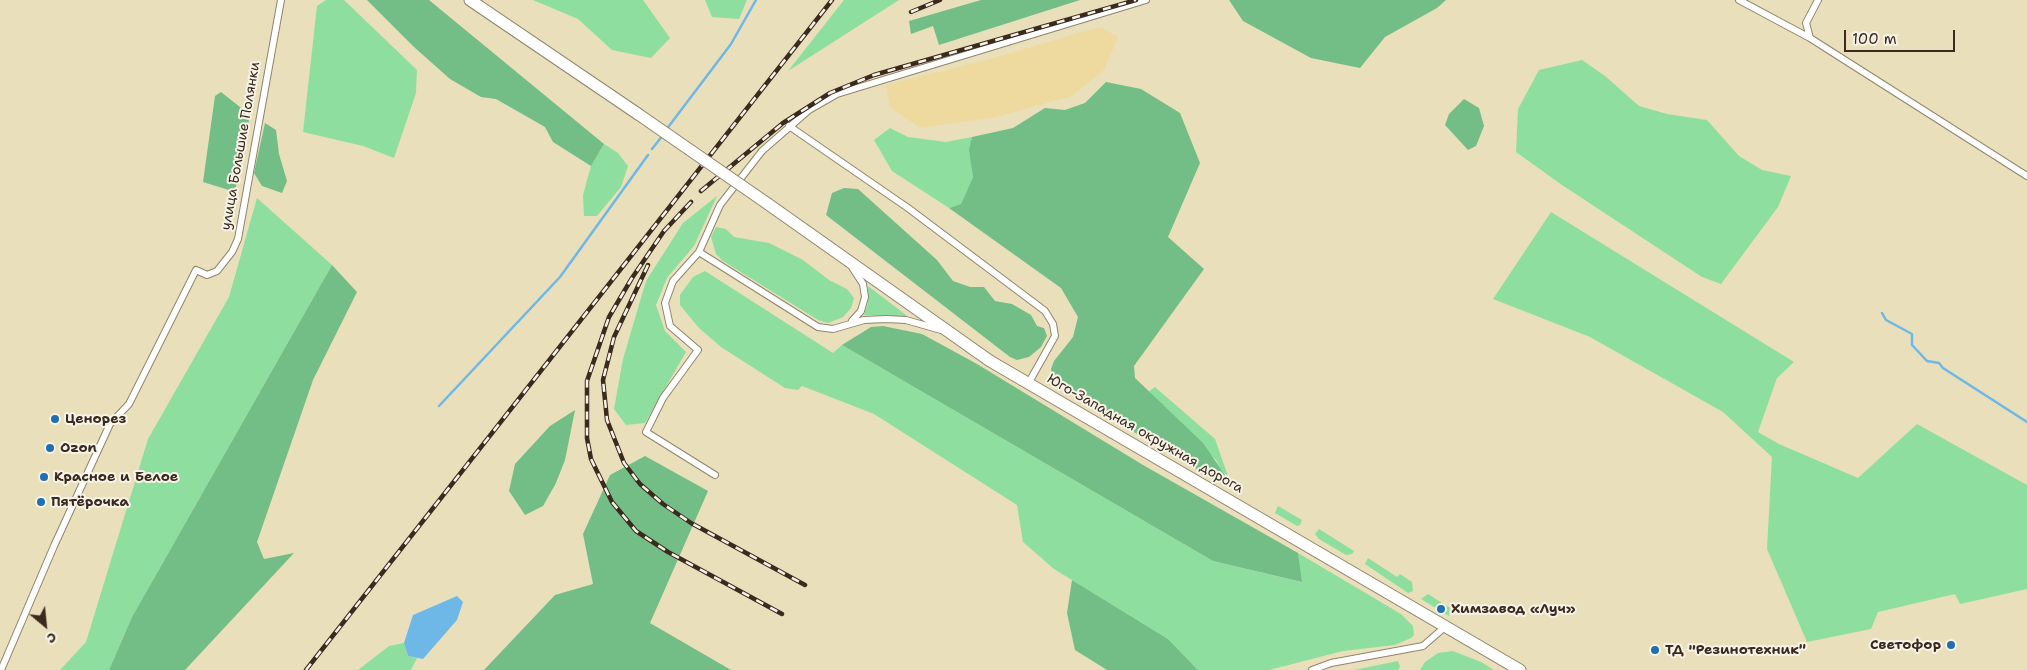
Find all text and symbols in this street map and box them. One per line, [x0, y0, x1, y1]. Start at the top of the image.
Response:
scale bar [1847, 20, 1958, 52]
text: 100 m [1852, 29, 1897, 49]
street label: улица Большие Полянки [218, 60, 264, 232]
street label: Юго-Западная окружная дорога [1044, 371, 1246, 497]
place label: Ценорез [65, 411, 126, 427]
marker: Ценорез [49, 413, 61, 425]
place label: Ozon [60, 440, 97, 456]
marker: Ozon [44, 442, 56, 454]
place label: Красное и Белое [54, 469, 178, 485]
marker: Красное и Белое [38, 471, 50, 483]
place label: Пятёрочка [51, 494, 129, 510]
marker: Пятёрочка [35, 496, 47, 508]
north arrow [20, 600, 70, 650]
place label: Химзавод «Луч» [1451, 601, 1575, 617]
marker: Химзавод «Луч» [1435, 603, 1447, 615]
text: С [44, 628, 60, 648]
place label: Светофор [1870, 637, 1941, 653]
marker: Светофор [1945, 639, 1957, 651]
place label: ТД "Резинотехник" [1665, 642, 1806, 658]
marker: ТД "Резинотехник" [1649, 644, 1661, 656]

